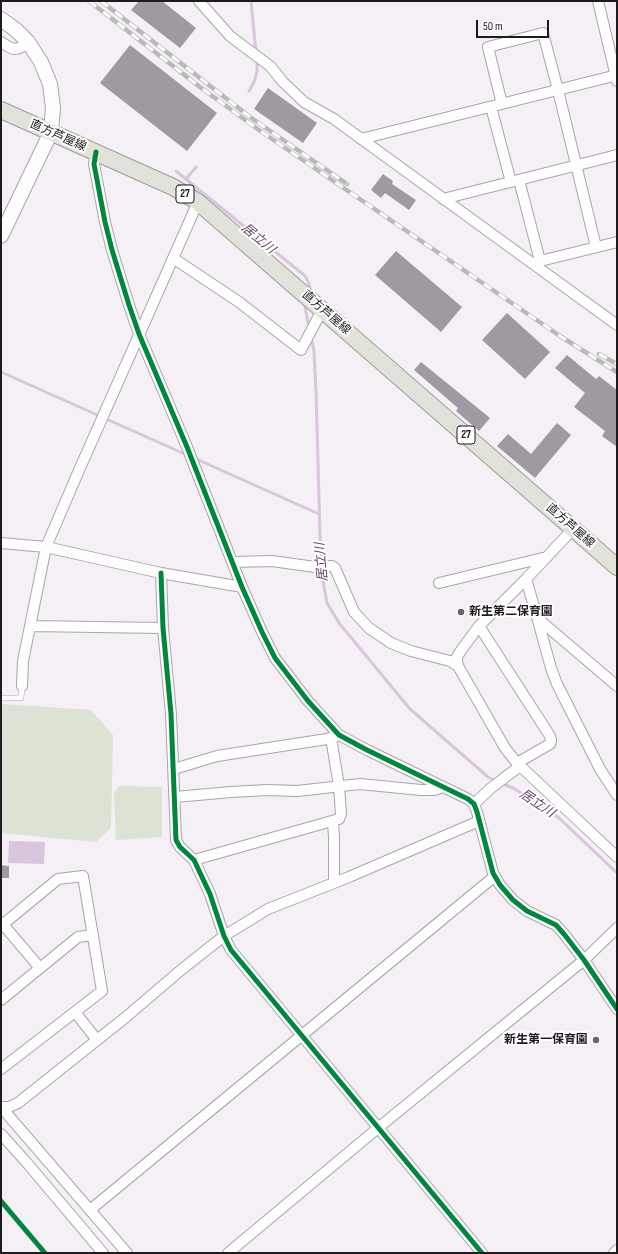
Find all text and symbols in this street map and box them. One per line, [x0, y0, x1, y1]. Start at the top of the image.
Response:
scale bar [478, 12, 551, 38]
text: 50 m [483, 19, 503, 34]
street label: 直方芦屋線 [28, 117, 88, 155]
road number: 27 [176, 185, 194, 203]
water label: 居立川 [238, 220, 278, 258]
street label: 直方芦屋線 [299, 288, 353, 338]
road number: 27 [457, 426, 475, 444]
street label: 直方芦屋線 [543, 501, 597, 551]
water label: 居立川 [313, 542, 331, 582]
place label: 新生第二保育園 [469, 605, 553, 619]
marker: 新生第二保育園 [456, 607, 466, 617]
water label: 居立川 [516, 787, 558, 821]
place label: 新生第一保育園 [504, 1033, 588, 1047]
marker: 新生第一保育園 [591, 1035, 601, 1045]

